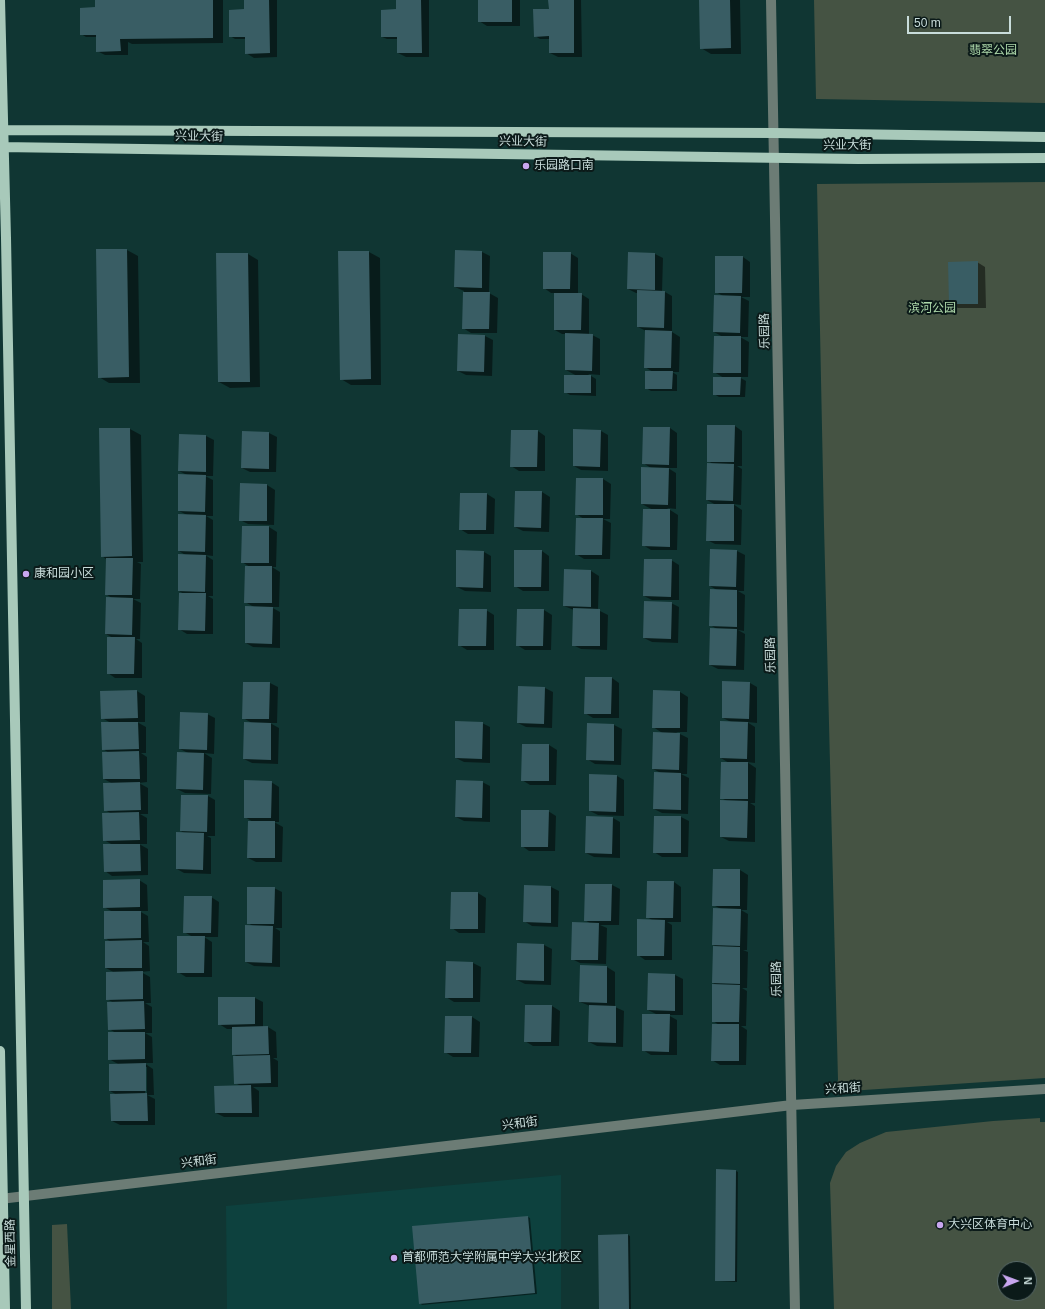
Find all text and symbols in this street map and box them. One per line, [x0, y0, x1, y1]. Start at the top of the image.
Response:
scale bar [909, 8, 1013, 34]
text: 50 m [914, 16, 941, 30]
park label: 翡翠公园 [969, 44, 1017, 58]
street label: 兴业大街 [175, 129, 223, 145]
street label: 兴业大街 [499, 134, 547, 150]
street label: 兴业大街 [823, 139, 871, 153]
place label: 乐园路口南 [534, 159, 594, 173]
marker: 乐园路口南 [521, 161, 531, 171]
park label: 滨河公园 [908, 302, 956, 316]
street label: 乐园路 [757, 313, 773, 349]
place label: 康和园小区 [34, 567, 94, 581]
marker: 康和园小区 [21, 569, 31, 579]
street label: 乐园路 [763, 637, 779, 673]
street label: 乐园路 [769, 961, 785, 997]
street label: 兴和街 [825, 1081, 861, 1097]
street label: 兴和街 [501, 1115, 539, 1133]
street label: 兴和街 [180, 1153, 218, 1171]
place label: 大兴区体育中心 [948, 1218, 1032, 1232]
street label: 金星西路 [3, 1219, 19, 1267]
marker: 大兴区体育中心 [935, 1220, 945, 1230]
place label: 首都师范大学附属中学大兴北校区 [402, 1251, 582, 1265]
marker: 首都师范大学附属中学大兴北校区 [389, 1253, 399, 1263]
north arrow [997, 1261, 1037, 1301]
text: N [1022, 1277, 1034, 1285]

